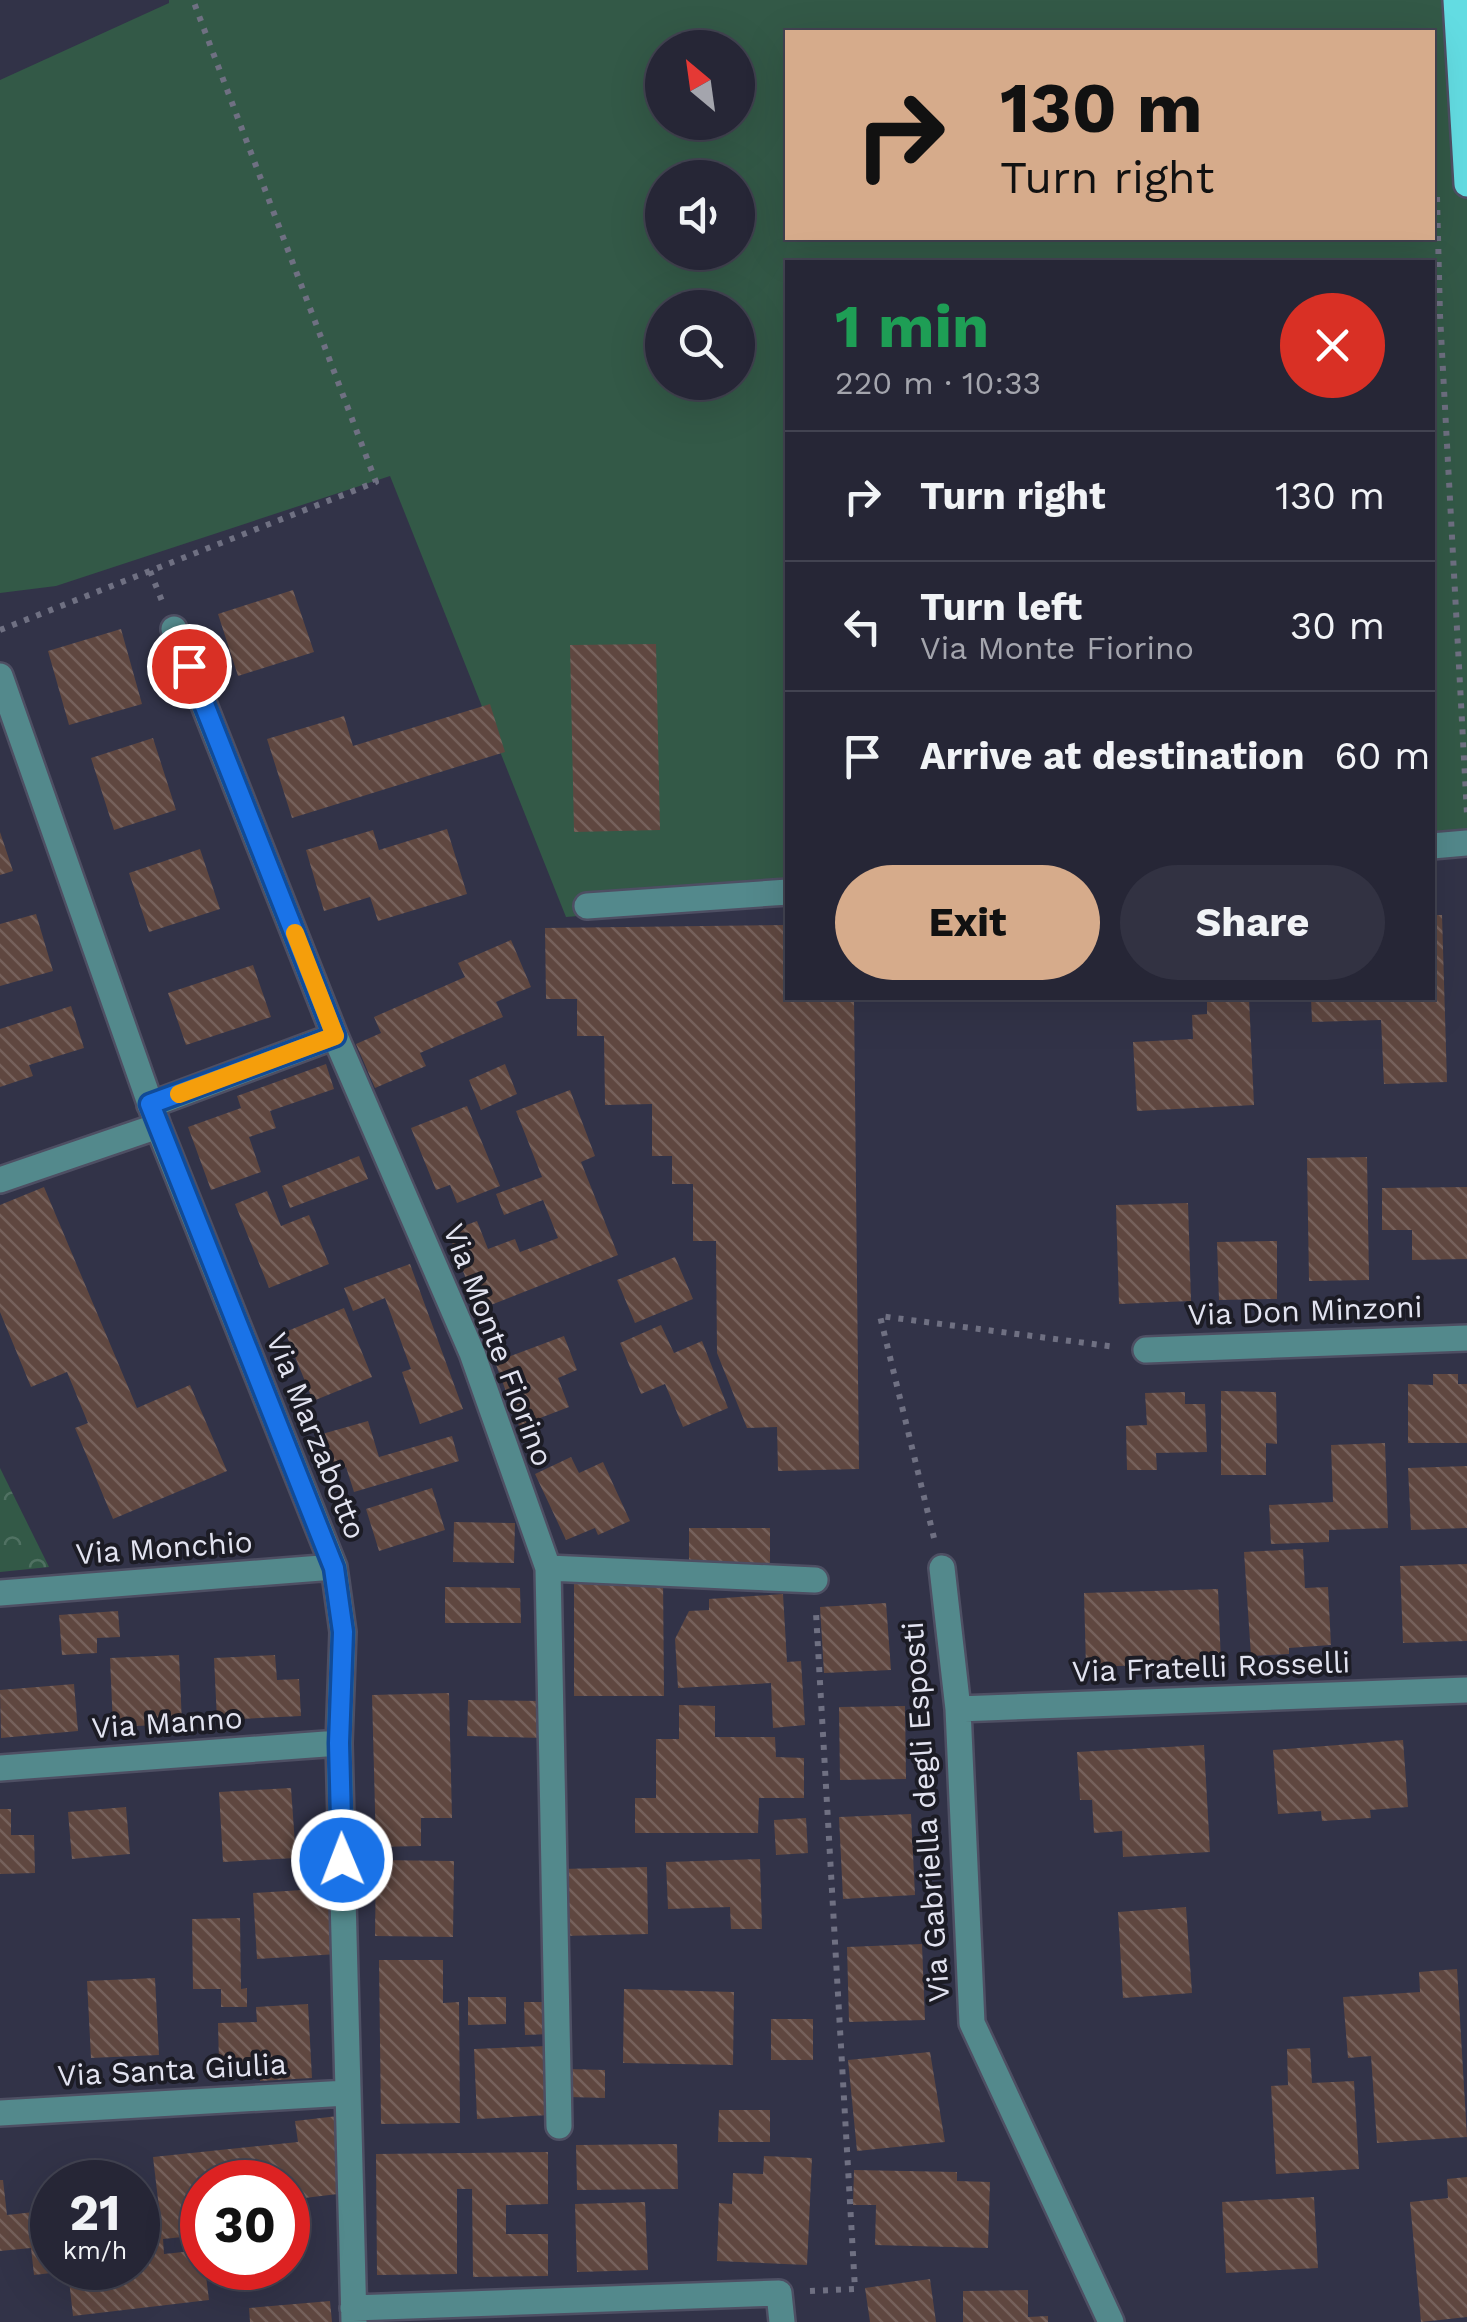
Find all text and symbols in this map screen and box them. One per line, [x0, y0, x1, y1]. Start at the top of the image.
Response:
north arrow [645, 30, 755, 140]
map controls [645, 30, 755, 400]
text: 130 m [1000, 67, 1203, 149]
icon: right [835, 70, 965, 200]
text: Turn right [1000, 151, 1214, 204]
button: sound [645, 160, 755, 270]
button: search [645, 290, 755, 400]
text: 1 min [835, 291, 989, 362]
button: close [1280, 293, 1385, 398]
text: 220 m · 10:33 [835, 364, 1041, 402]
icon: right [835, 469, 890, 524]
text: Turn right [920, 474, 1106, 518]
text: 130 m [1275, 474, 1385, 518]
text: Turn left [920, 585, 1082, 629]
icon: left [835, 599, 890, 654]
text: 30 m [1290, 604, 1385, 648]
pin [147, 624, 232, 709]
text: Via Monte Fiorino [920, 629, 1194, 667]
icon: arrive [162, 639, 217, 694]
icon: arrive [835, 729, 890, 784]
text: Arrive at destination [920, 734, 1305, 778]
text: 60 m [1335, 734, 1430, 778]
button: Exit [835, 865, 1100, 980]
button: Share [1120, 865, 1385, 980]
street label: Via Monte Fiorino [436, 1219, 561, 1471]
street label: Via Don Minzoni [1187, 1289, 1423, 1332]
street label: Via Marzabotto [259, 1328, 374, 1544]
street label: Via Monchio [74, 1524, 254, 1571]
street label: Via Gabriella degli Esposti [895, 1621, 956, 2004]
street label: Via Fratelli Rosselli [1071, 1644, 1351, 1689]
street label: Via Manno [90, 1700, 244, 1745]
position arrow [290, 1808, 394, 1912]
street label: Via Santa Giulia [56, 2046, 288, 2093]
speed limit sign: 30 [180, 2160, 310, 2290]
text: 21 [69, 2183, 121, 2242]
text: km/h [63, 2236, 127, 2265]

